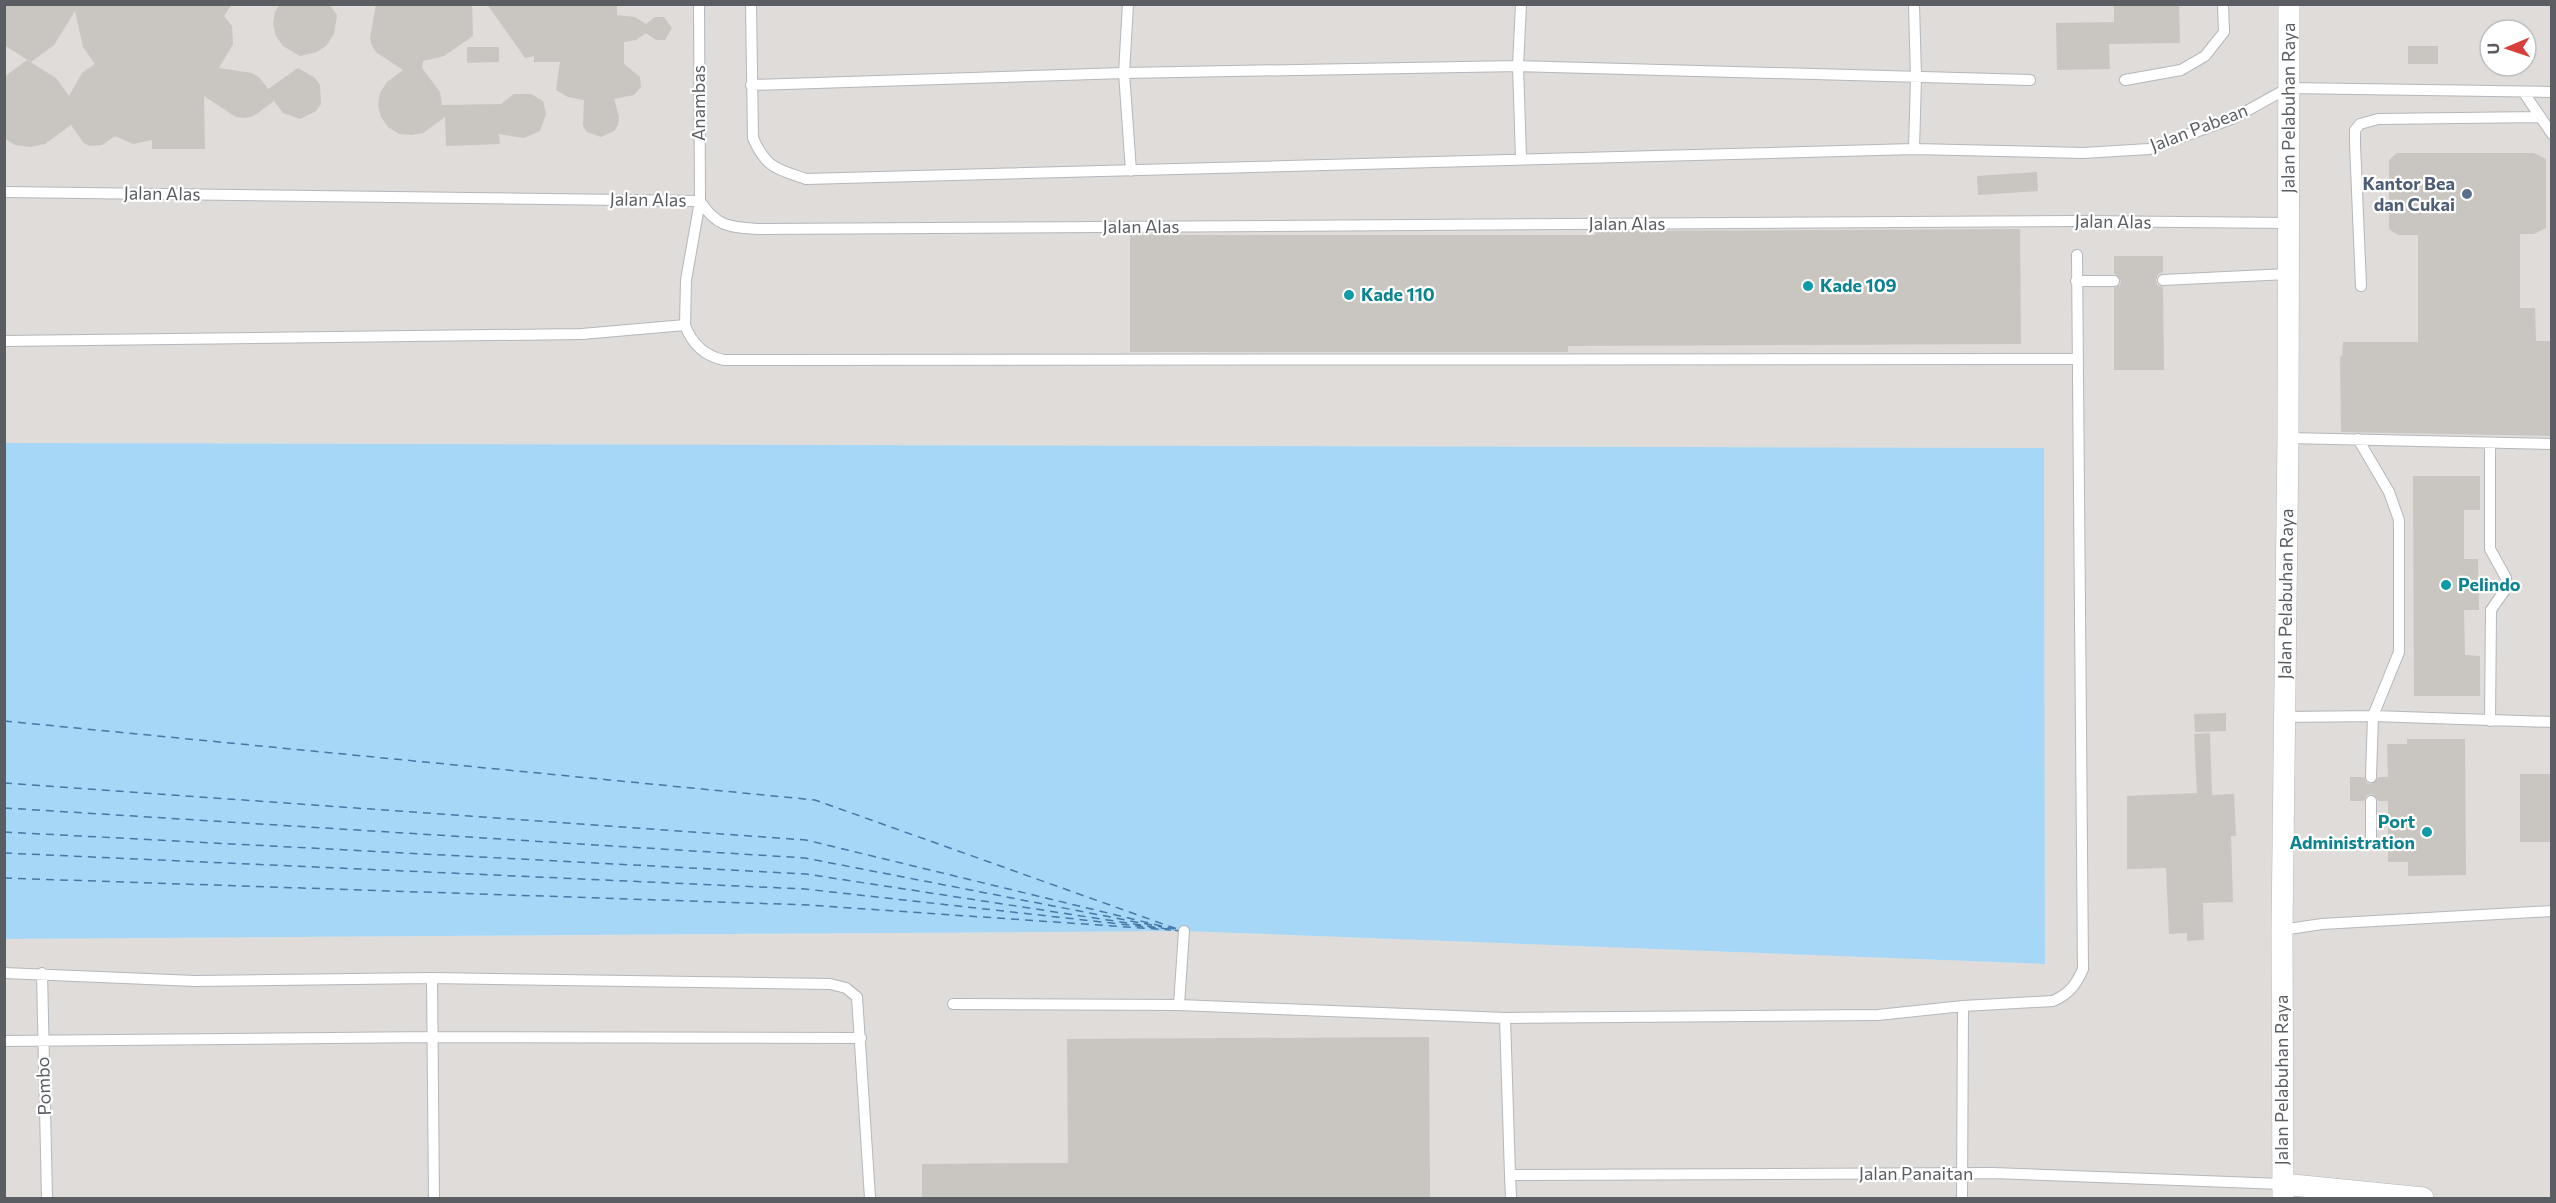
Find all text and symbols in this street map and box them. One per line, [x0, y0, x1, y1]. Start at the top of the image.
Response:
north arrow [2478, 18, 2538, 78]
street label: Jalan Pelabuhan Raya [2277, 23, 2299, 194]
text: U [2483, 42, 2502, 55]
street label: Anambas [687, 65, 709, 141]
street label: Jalan Pabean [2147, 98, 2251, 156]
place label: Kantor Bea dan Cukai [2362, 172, 2455, 215]
street label: Jalan Alas [123, 181, 201, 205]
street label: Jalan Alas [609, 187, 687, 211]
marker: Kantor Bea dan Cukai [2460, 187, 2474, 201]
street label: Jalan Alas [2074, 209, 2152, 233]
street label: Jalan Alas [1589, 212, 1666, 234]
street label: Jalan Alas [1103, 215, 1180, 237]
place label: Kade 109 [1820, 274, 1897, 296]
marker: Kade 109 [1801, 279, 1815, 293]
place label: Kade 110 [1361, 283, 1435, 305]
marker: Kade 110 [1342, 288, 1356, 302]
street label: Jalan Pelabuhan Raya [2273, 508, 2297, 680]
place label: Pelindo [2458, 573, 2521, 595]
marker: Pelindo [2439, 578, 2453, 592]
place label: Port Administration [2289, 810, 2415, 853]
marker: Port Administration [2420, 825, 2434, 839]
street label: Jalan Pelabuhan Raya [2270, 995, 2292, 1165]
street label: Pombo [31, 1056, 55, 1116]
street label: Jalan Panaitan [1859, 1162, 1973, 1184]

